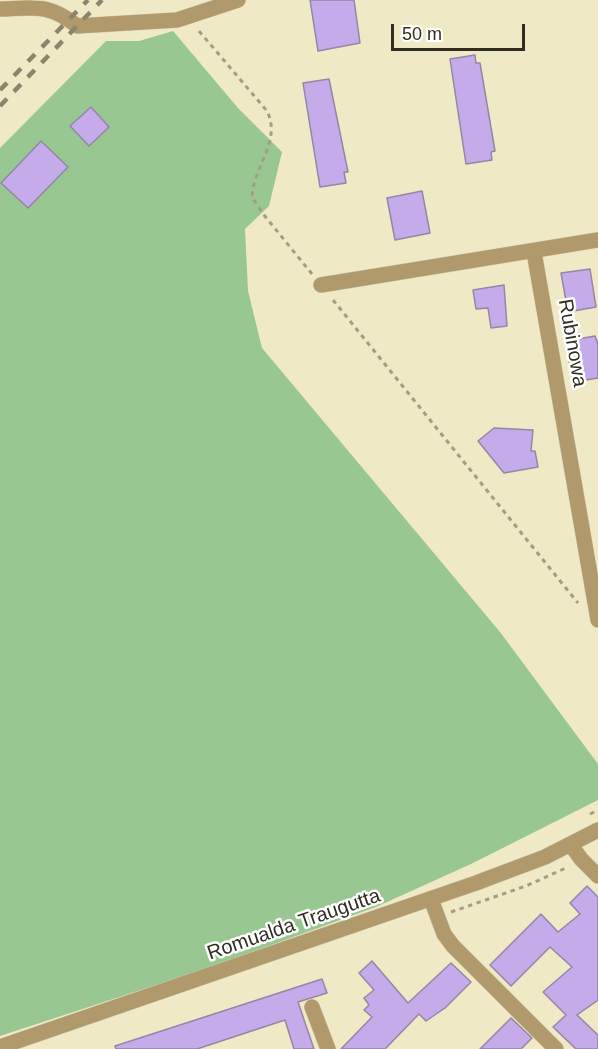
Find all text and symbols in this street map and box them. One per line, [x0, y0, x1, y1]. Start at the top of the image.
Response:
scale bar [394, 12, 528, 50]
text: 50 m [402, 24, 442, 44]
street label: Rubinowa [552, 297, 592, 389]
street label: Romualda Traugutta [204, 884, 384, 966]

